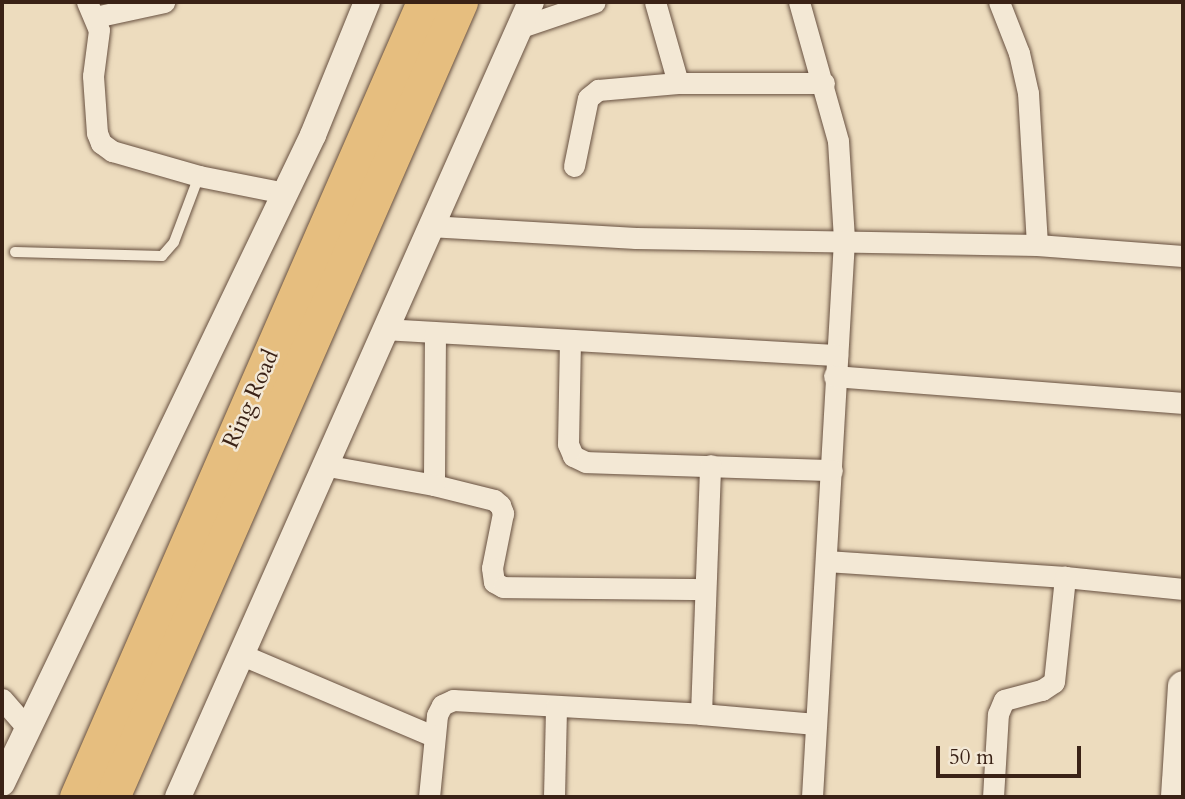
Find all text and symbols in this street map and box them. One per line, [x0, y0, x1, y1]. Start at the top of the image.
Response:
street label: Ring Road [217, 345, 285, 453]
scale bar [940, 732, 1085, 776]
text: 50 m [949, 743, 994, 772]

